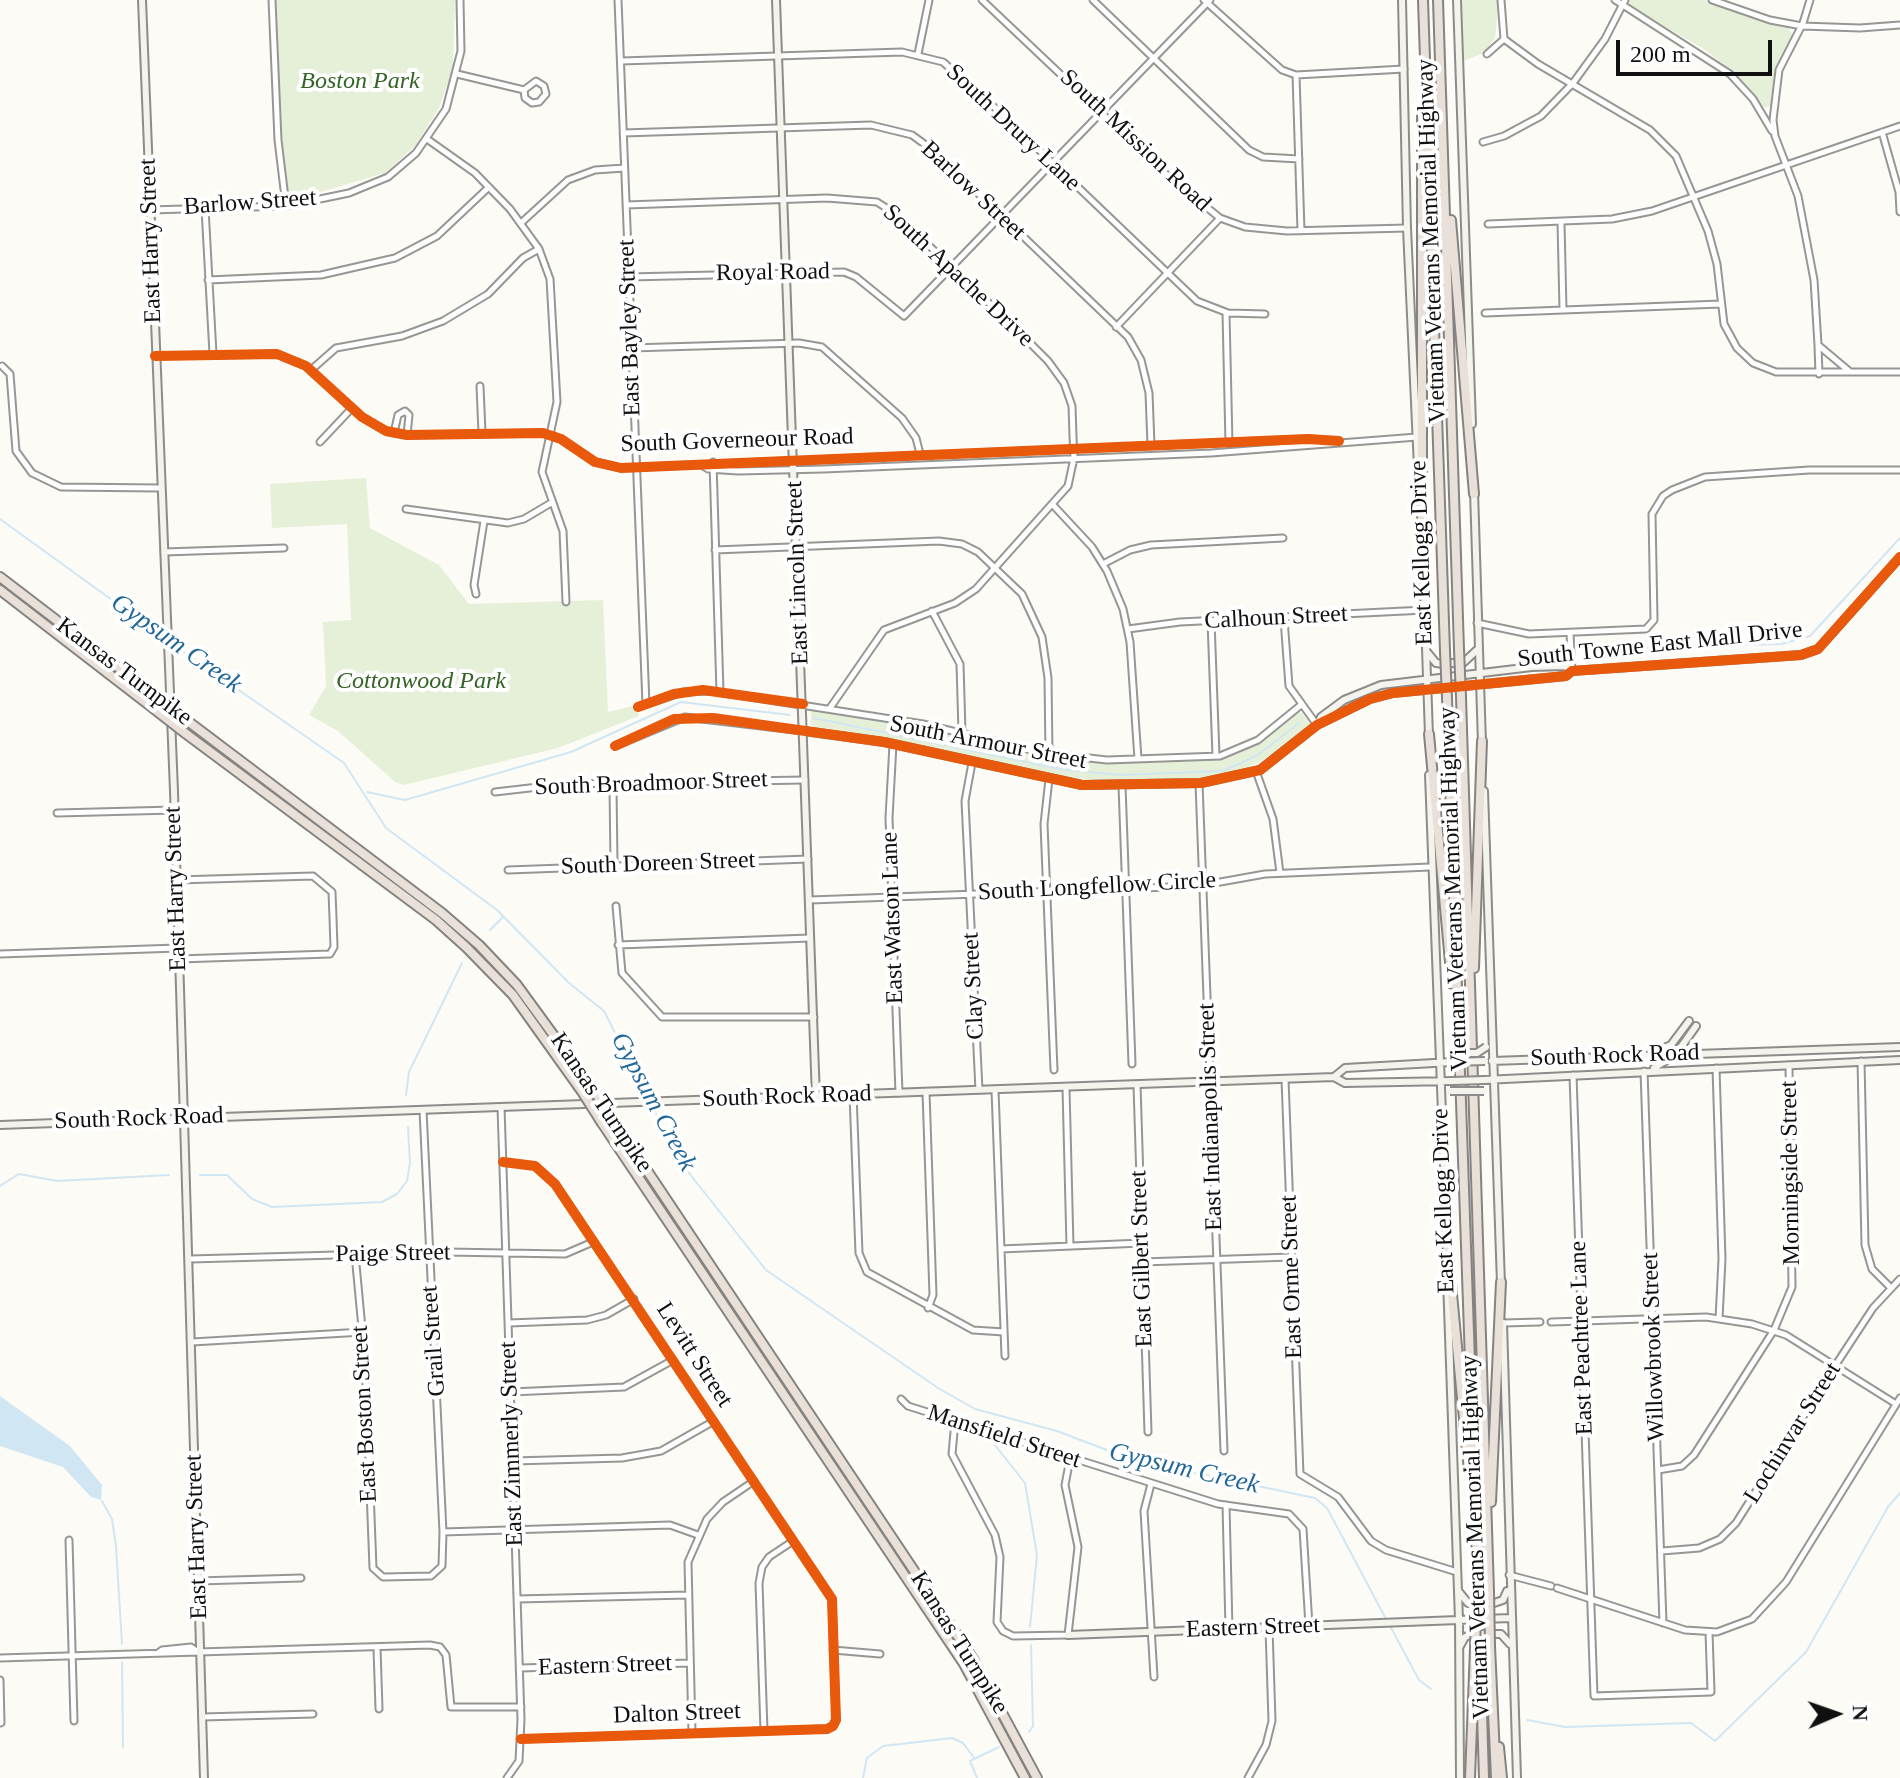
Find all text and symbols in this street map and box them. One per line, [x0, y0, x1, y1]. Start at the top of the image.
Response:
scale bar [1620, 24, 1776, 74]
text: 200 m [1630, 41, 1691, 67]
street label: South Drury Lane [940, 58, 1086, 198]
street label: Vietnam Veterans Memorial Highway [1411, 58, 1453, 424]
street label: South Mission Road [1053, 64, 1217, 218]
park label: Boston Park [300, 68, 420, 96]
street label: Barlow Street [915, 135, 1031, 247]
street label: East Harry Street [134, 158, 168, 324]
street label: Barlow Street [183, 184, 317, 222]
street label: South Apache Drive [877, 199, 1039, 353]
street label: East Bayley Street [613, 239, 647, 417]
street label: Royal Road [716, 258, 830, 288]
street label: South Governeour Road [620, 423, 854, 459]
street label: East Kellogg Drive [1404, 460, 1440, 646]
street label: East Lincoln Street [780, 481, 816, 665]
water label: Gypsum Creek [104, 587, 248, 701]
street label: Calhoun Street [1204, 600, 1348, 636]
street label: Kansas Turnpike [50, 612, 198, 732]
street label: South Towne East Mall Drive [1516, 616, 1804, 674]
park label: Cottonwood Park [336, 668, 506, 696]
street label: Vietnam Veterans Memorial Highway [1433, 706, 1475, 1072]
street label: South Armour Street [887, 710, 1089, 776]
street label: South Broadmoor Street [534, 766, 768, 802]
street label: East Harry Street [159, 806, 193, 972]
street label: East Watson Lane [876, 831, 910, 1005]
street label: South Doreen Street [560, 846, 756, 882]
street label: South Longfellow Circle [977, 866, 1217, 908]
street label: Clay Street [957, 932, 991, 1040]
street label: East Indianapolis Street [1193, 1003, 1229, 1231]
water label: Gypsum Creek [603, 1027, 703, 1177]
street label: Kansas Turnpike [544, 1028, 658, 1178]
street label: South Rock Road [1530, 1039, 1700, 1073]
street label: South Rock Road [702, 1080, 872, 1114]
street label: Morningside Street [1775, 1080, 1807, 1266]
street label: South Rock Road [54, 1102, 224, 1136]
street label: East Kellogg Drive [1426, 1108, 1462, 1294]
street label: East Gilbert Street [1125, 1170, 1159, 1348]
street label: East Orme Street [1275, 1195, 1309, 1359]
street label: Paige Street [335, 1239, 451, 1269]
street label: East Peachtree Lane [1564, 1240, 1600, 1436]
street label: Willowbrook Street [1636, 1252, 1672, 1442]
street label: Grail Street [416, 1284, 452, 1398]
street label: Levitt Street [649, 1297, 739, 1413]
street label: East Boston Street [346, 1325, 384, 1503]
street label: East Zimmerly Street [494, 1341, 530, 1547]
street label: Vietnam Veterans Memorial Highway [1455, 1354, 1497, 1720]
street label: Lochinvar Street [1738, 1357, 1848, 1509]
street label: Mansfield Street [924, 1399, 1084, 1475]
water label: Gypsum Creek [1106, 1437, 1262, 1501]
street label: East Harry Street [180, 1454, 214, 1620]
street label: Kansas Turnpike [904, 1566, 1014, 1720]
street label: Eastern Street [1186, 1611, 1320, 1645]
street label: Eastern Street [538, 1649, 672, 1683]
north arrow [1796, 1674, 1876, 1754]
street label: Dalton Street [613, 1697, 741, 1731]
text: N [1848, 1705, 1873, 1722]

